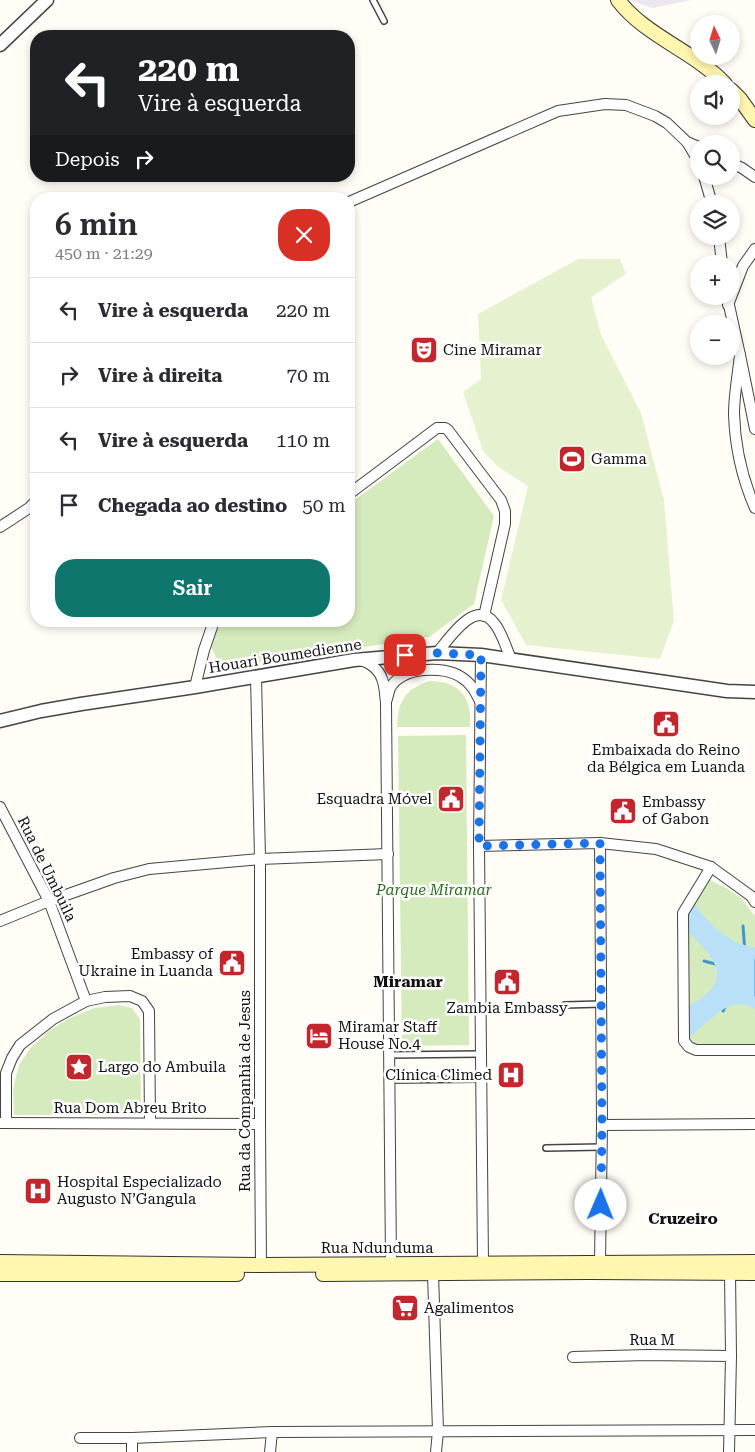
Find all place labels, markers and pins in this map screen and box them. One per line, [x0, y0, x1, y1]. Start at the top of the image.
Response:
theatre icon: Cine Miramar [409, 335, 439, 365]
place label: Cine Miramar [443, 341, 542, 359]
sports icon: Gamma [557, 444, 587, 474]
place label: Gamma [591, 450, 647, 468]
pin [384, 634, 426, 676]
public building icon: Embaixada do Reino da Bélgica em Luanda [651, 709, 681, 739]
place label: Embaixada do Reino da Bélgica em Luanda [587, 741, 745, 776]
public building icon: Esquadra Móvel [436, 784, 466, 814]
place label: Esquadra Móvel [317, 790, 432, 808]
place label: Embassy of Gabon [642, 793, 710, 828]
public building icon: Embassy of Gabon [608, 796, 638, 826]
place label: Embassy of Ukraine in Luanda [78, 945, 214, 980]
public building icon: Embassy of Ukraine in Luanda [217, 948, 247, 978]
public building icon: Zambia Embassy [492, 967, 522, 997]
place label: Zambia Embassy [446, 999, 568, 1017]
place label: Miramar Staff House No.4 [338, 1018, 438, 1053]
hotel icon: Miramar Staff House No.4 [304, 1021, 334, 1051]
place icon: Largo do Ambuila [64, 1052, 94, 1082]
place label: Largo do Ambuila [98, 1058, 226, 1076]
hospital icon: Clínica Climed [496, 1060, 526, 1090]
place label: Clínica Climed [385, 1066, 492, 1084]
place label: Hospital Especializado Augusto N’Gangula [57, 1173, 222, 1208]
hospital icon: Hospital Especializado Augusto N’Gangula [23, 1176, 53, 1206]
supermarket icon: Agalimentos [390, 1293, 420, 1323]
place label: Agalimentos [424, 1299, 514, 1317]

